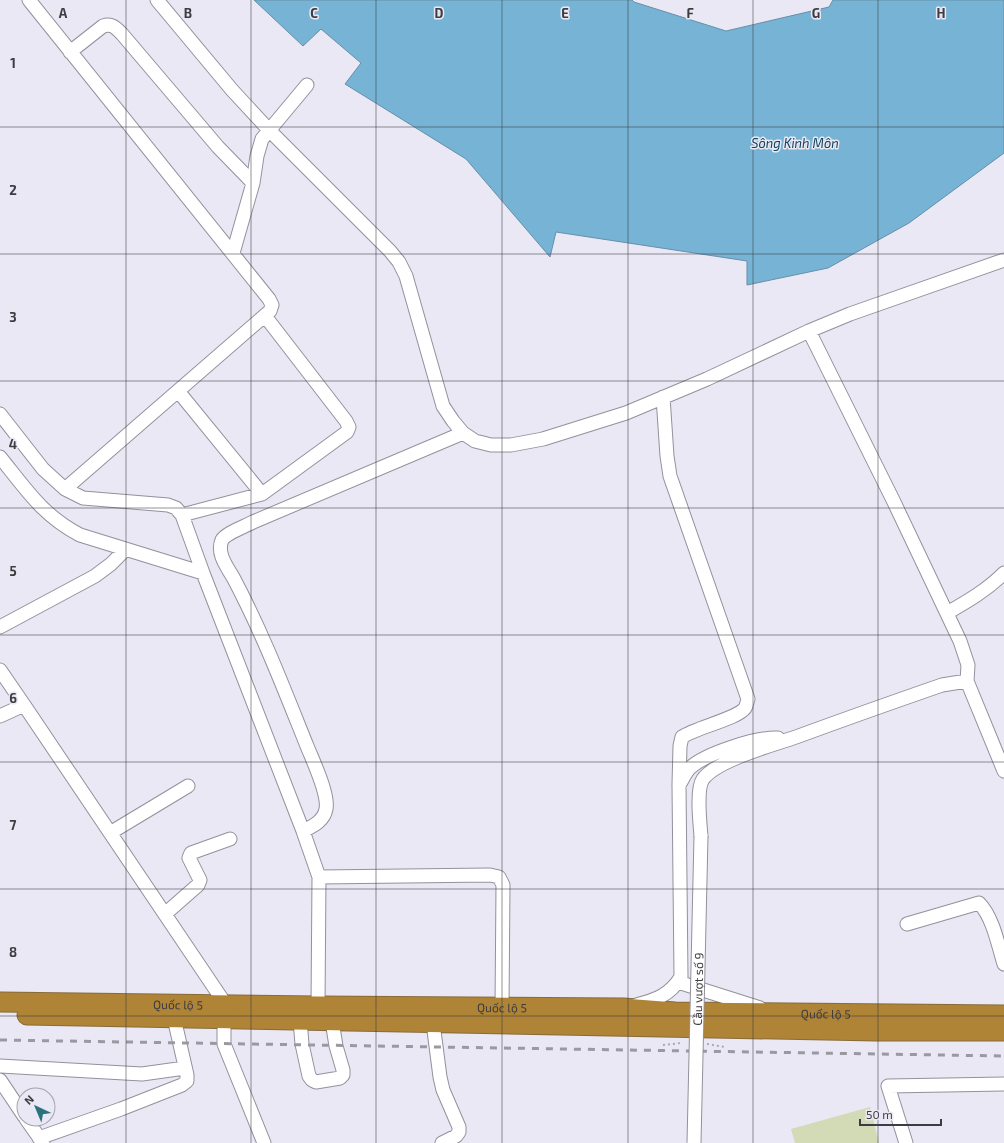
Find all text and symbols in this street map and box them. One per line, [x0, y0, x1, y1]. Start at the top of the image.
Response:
text: A [59, 5, 68, 21]
text: B [184, 5, 192, 21]
text: C [310, 5, 318, 21]
text: D [435, 5, 444, 21]
text: E [561, 5, 569, 21]
text: F [686, 5, 694, 21]
text: G [812, 5, 820, 21]
text: H [937, 5, 946, 21]
text: 1 [10, 55, 16, 71]
water label: Sông Kinh Môn [751, 135, 839, 151]
text: 2 [9, 182, 17, 198]
text: 3 [9, 309, 17, 325]
text: 4 [9, 436, 17, 452]
text: 5 [9, 563, 17, 579]
text: 6 [9, 690, 17, 706]
text: 7 [10, 817, 17, 833]
text: 8 [9, 944, 17, 960]
street label: Cầu vượt số 9 [690, 952, 706, 1026]
street label: Quốc lộ 5 [153, 997, 203, 1012]
street label: Quốc lộ 5 [477, 1000, 527, 1015]
street label: Quốc lộ 5 [801, 1006, 851, 1022]
north arrow [16, 1087, 56, 1127]
text: N [21, 1092, 36, 1107]
scale bar [860, 1101, 941, 1127]
text: 50 m [866, 1107, 893, 1121]

